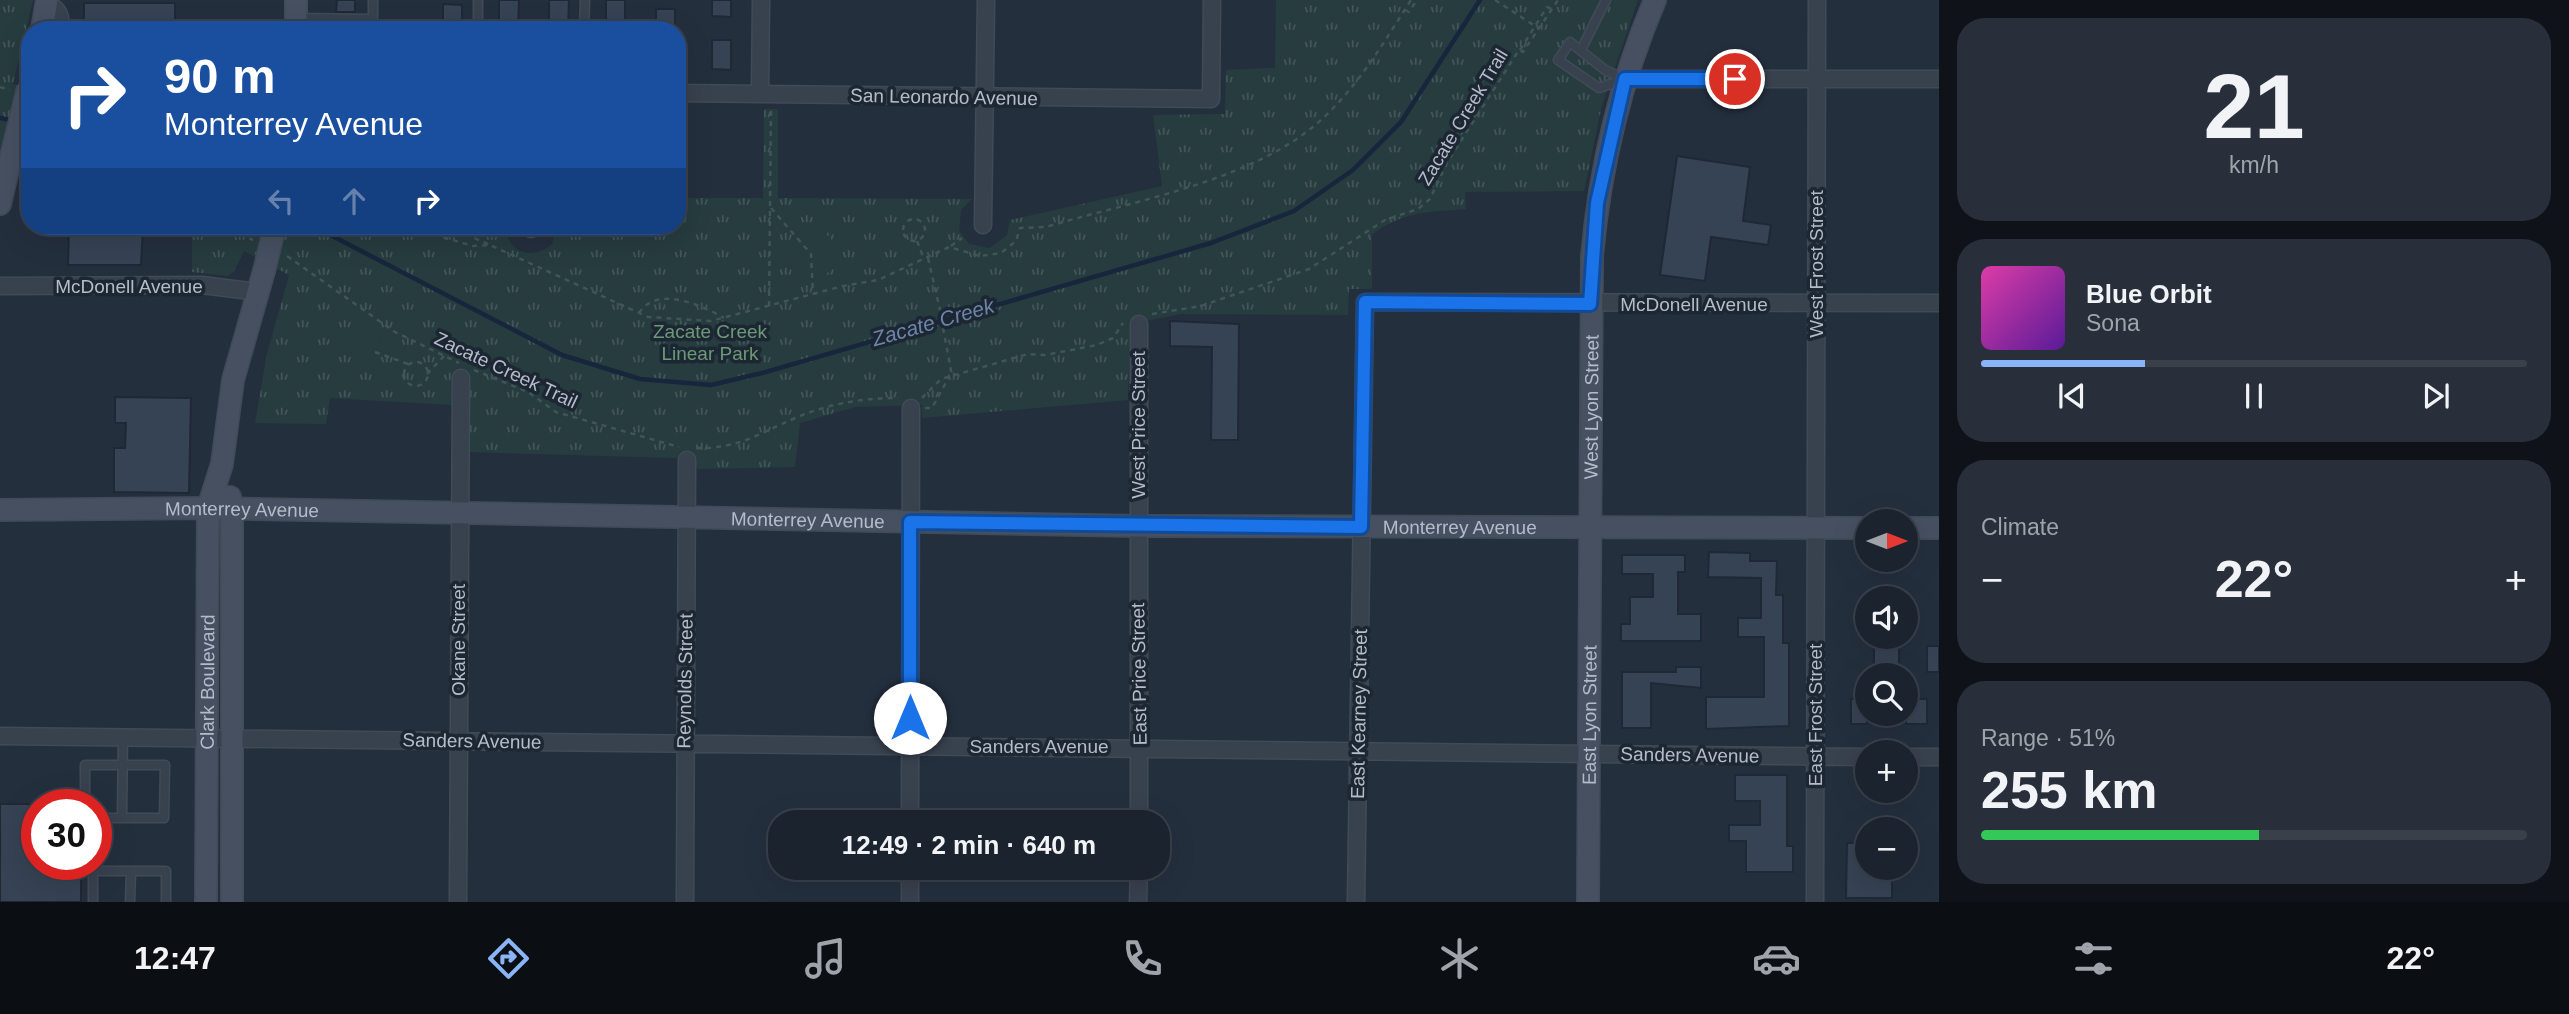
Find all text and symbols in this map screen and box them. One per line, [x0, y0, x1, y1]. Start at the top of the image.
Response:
street label: Zacate Creek Trail [1414, 45, 1512, 189]
icon: right [49, 49, 140, 140]
text: 90 m [164, 49, 276, 103]
pin [1705, 49, 1765, 109]
text: 21 [2203, 56, 2305, 157]
icon: arrive [1716, 60, 1754, 98]
street label: San Leonardo Avenue [850, 85, 1038, 109]
text: Monterrey Avenue [164, 106, 423, 142]
text: km/h [2229, 152, 2279, 178]
icon: left [262, 182, 300, 220]
icon: ahead [335, 182, 373, 220]
icon: right [408, 182, 446, 220]
street label: West Frost Street [1806, 190, 1827, 338]
street label: McDonell Avenue [55, 276, 203, 297]
text: Blue Orbit [2086, 279, 2212, 309]
water label: Zacate Creek [868, 293, 998, 351]
street label: McDonell Avenue [1620, 294, 1768, 315]
text: Sona [2086, 310, 2140, 336]
park label: Zacate Creek Linear Park [653, 321, 768, 364]
street label: Zacate Creek Trail [431, 328, 581, 412]
street label: West Lyon Street [1580, 334, 1602, 479]
street label: West Price Street [1128, 351, 1149, 499]
icon: previous [2053, 377, 2091, 415]
icon: pause [2235, 377, 2273, 415]
icon: next [2417, 377, 2455, 415]
street label: Monterrey Avenue [165, 497, 319, 521]
street label: Monterrey Avenue [731, 508, 885, 532]
north arrow [1855, 509, 1918, 572]
map controls [1855, 509, 1918, 880]
text: Climate [1981, 514, 2059, 540]
street label: Monterrey Avenue [1383, 516, 1537, 538]
text: 22° [2215, 550, 2293, 608]
text: − [1981, 559, 2003, 601]
text: + [2505, 559, 2527, 601]
street label: Okane Street [448, 583, 469, 696]
button: sound [1855, 586, 1918, 649]
street label: East Price Street [1127, 602, 1151, 745]
street label: Reynolds Street [673, 613, 697, 749]
street label: Clark Boulevard [196, 614, 218, 750]
street label: East Kearney Street [1347, 628, 1371, 799]
street label: East Frost Street [1805, 643, 1826, 786]
street label: East Lyon Street [1578, 644, 1600, 785]
button: search [1855, 663, 1918, 726]
position arrow [873, 681, 947, 755]
text: Range · 51% [1981, 725, 2115, 751]
street label: Sanders Avenue [402, 729, 542, 753]
street label: Sanders Avenue [969, 736, 1109, 757]
button: + [1855, 740, 1918, 803]
street label: Sanders Avenue [1620, 743, 1760, 767]
text: 255 km [1981, 761, 2157, 819]
speed limit sign: 30 [21, 789, 112, 880]
button: − [1855, 817, 1918, 880]
text: 12:49 · 2 min · 640 m [842, 830, 1096, 860]
icon: directions [484, 934, 533, 983]
icon: music [801, 934, 850, 983]
icon: phone [1118, 934, 1167, 983]
icon: climate [1435, 934, 1484, 983]
icon: car [1752, 934, 1801, 983]
icon: filters [2069, 934, 2118, 983]
text: 12:47 [134, 940, 216, 976]
text: 22° [2387, 940, 2435, 976]

